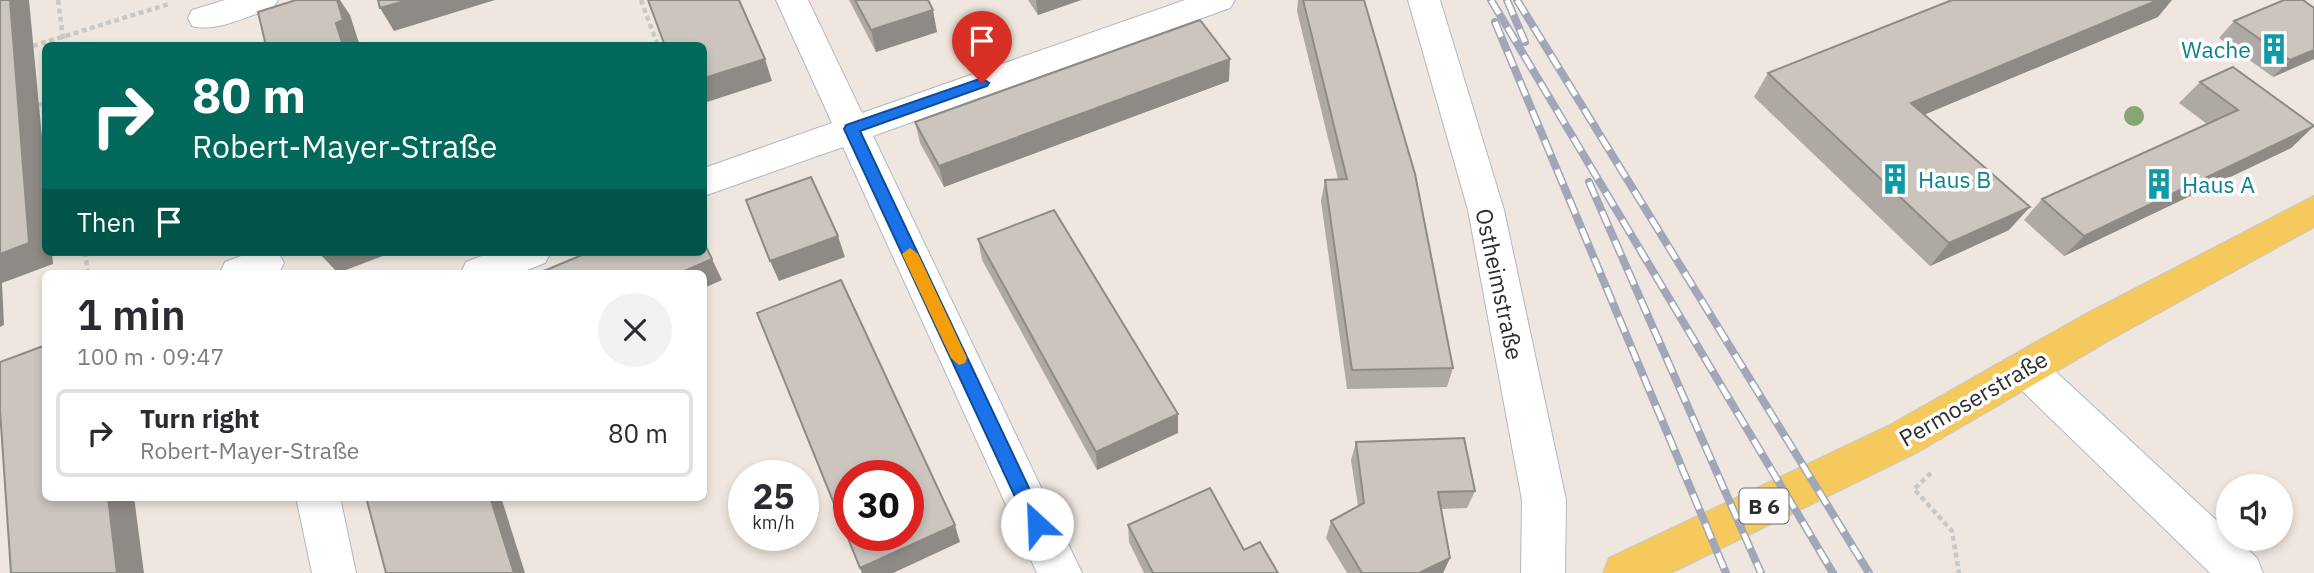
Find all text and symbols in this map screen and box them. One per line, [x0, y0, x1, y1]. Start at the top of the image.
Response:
pin [952, 11, 1012, 83]
icon: arrive [963, 22, 1001, 60]
building icon: Wache [2257, 32, 2291, 66]
place label: Wache [2181, 34, 2251, 64]
text: 80 m [192, 63, 306, 126]
icon: right [77, 70, 168, 161]
text: Robert-Mayer-Straße [192, 125, 497, 167]
building icon: Haus B [1878, 162, 1912, 196]
place label: Haus B [1918, 164, 1991, 194]
building icon: Haus A [2142, 167, 2176, 201]
place label: Haus A [2182, 169, 2255, 199]
icon: arrive [150, 203, 188, 241]
text: Then [77, 205, 136, 239]
street label: Ostheimstraße [1469, 206, 1531, 362]
text: 1 min [77, 287, 186, 342]
button: close [598, 293, 672, 367]
text: 100 m · 09:47 [77, 341, 224, 371]
street label: Permoserstraße [1893, 343, 2053, 453]
text: Turn right [140, 401, 259, 435]
icon: right [81, 414, 119, 452]
text: 80 m [608, 416, 668, 450]
text: Robert-Mayer-Straße [140, 435, 360, 465]
speed limit sign: 30 [833, 460, 924, 551]
text: 25 [752, 473, 795, 519]
map controls [2216, 474, 2293, 551]
button: sound [2216, 474, 2293, 551]
position arrow [1000, 487, 1074, 561]
road number: B 6 [1740, 489, 1788, 524]
text: km/h [752, 511, 795, 534]

